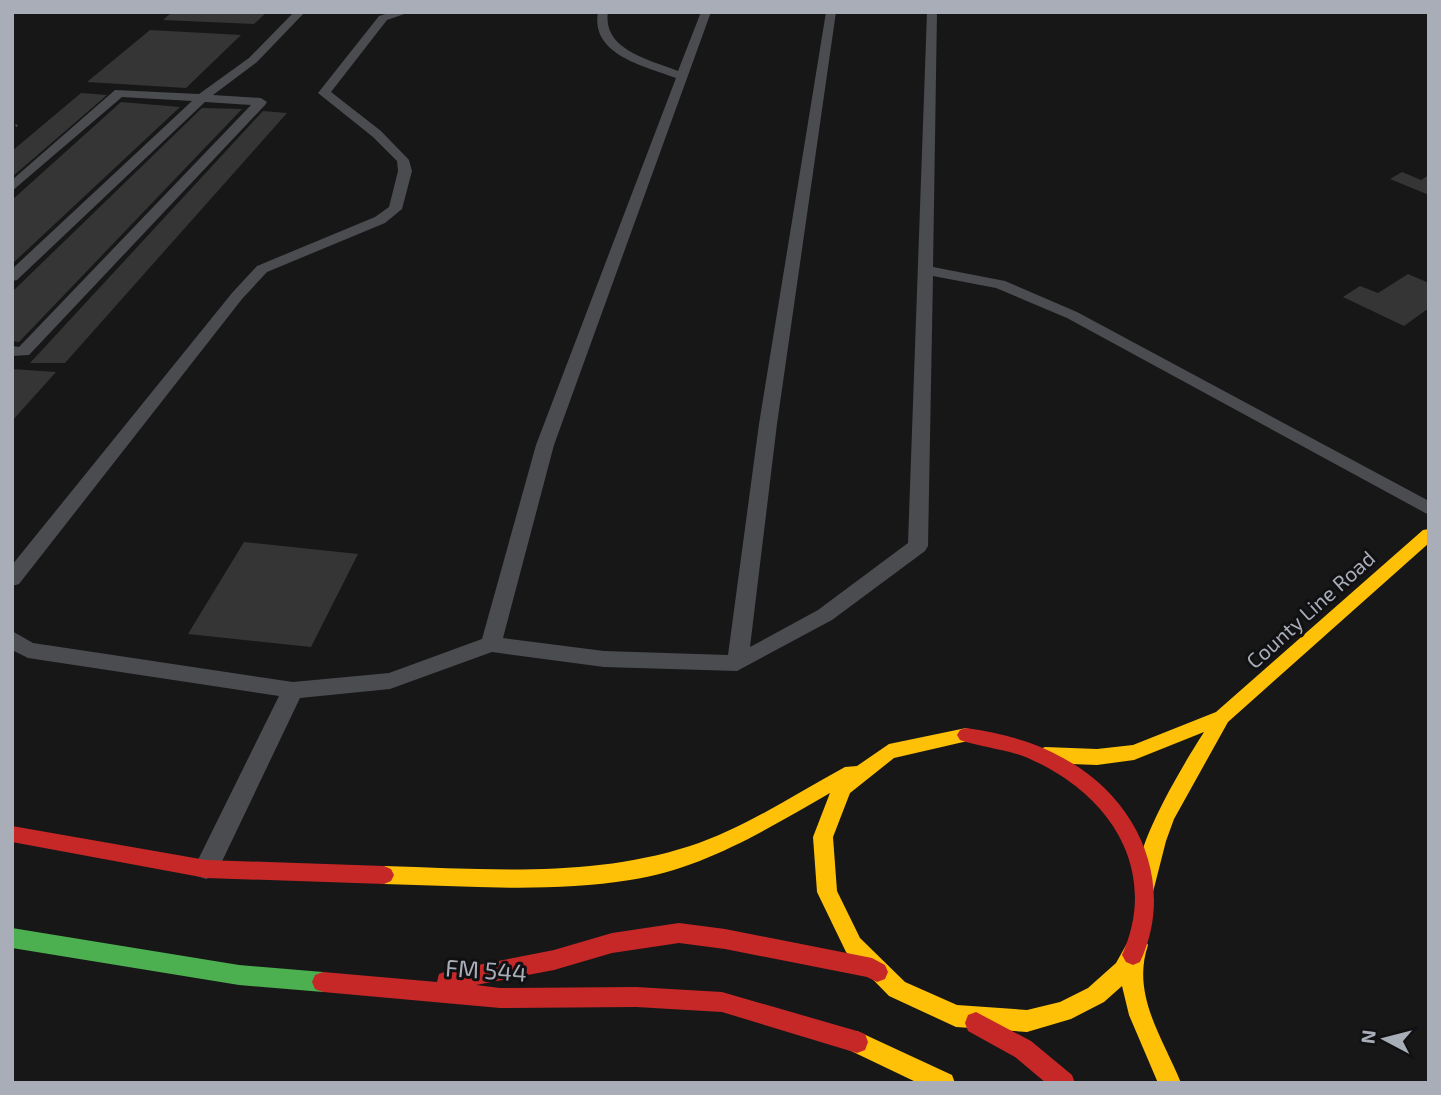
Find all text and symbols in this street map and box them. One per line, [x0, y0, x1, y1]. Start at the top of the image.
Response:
street label: County Line Road [1241, 545, 1379, 673]
street label: FM 544 [444, 952, 528, 987]
north arrow [1350, 1004, 1420, 1074]
text: N [1355, 1029, 1380, 1045]

